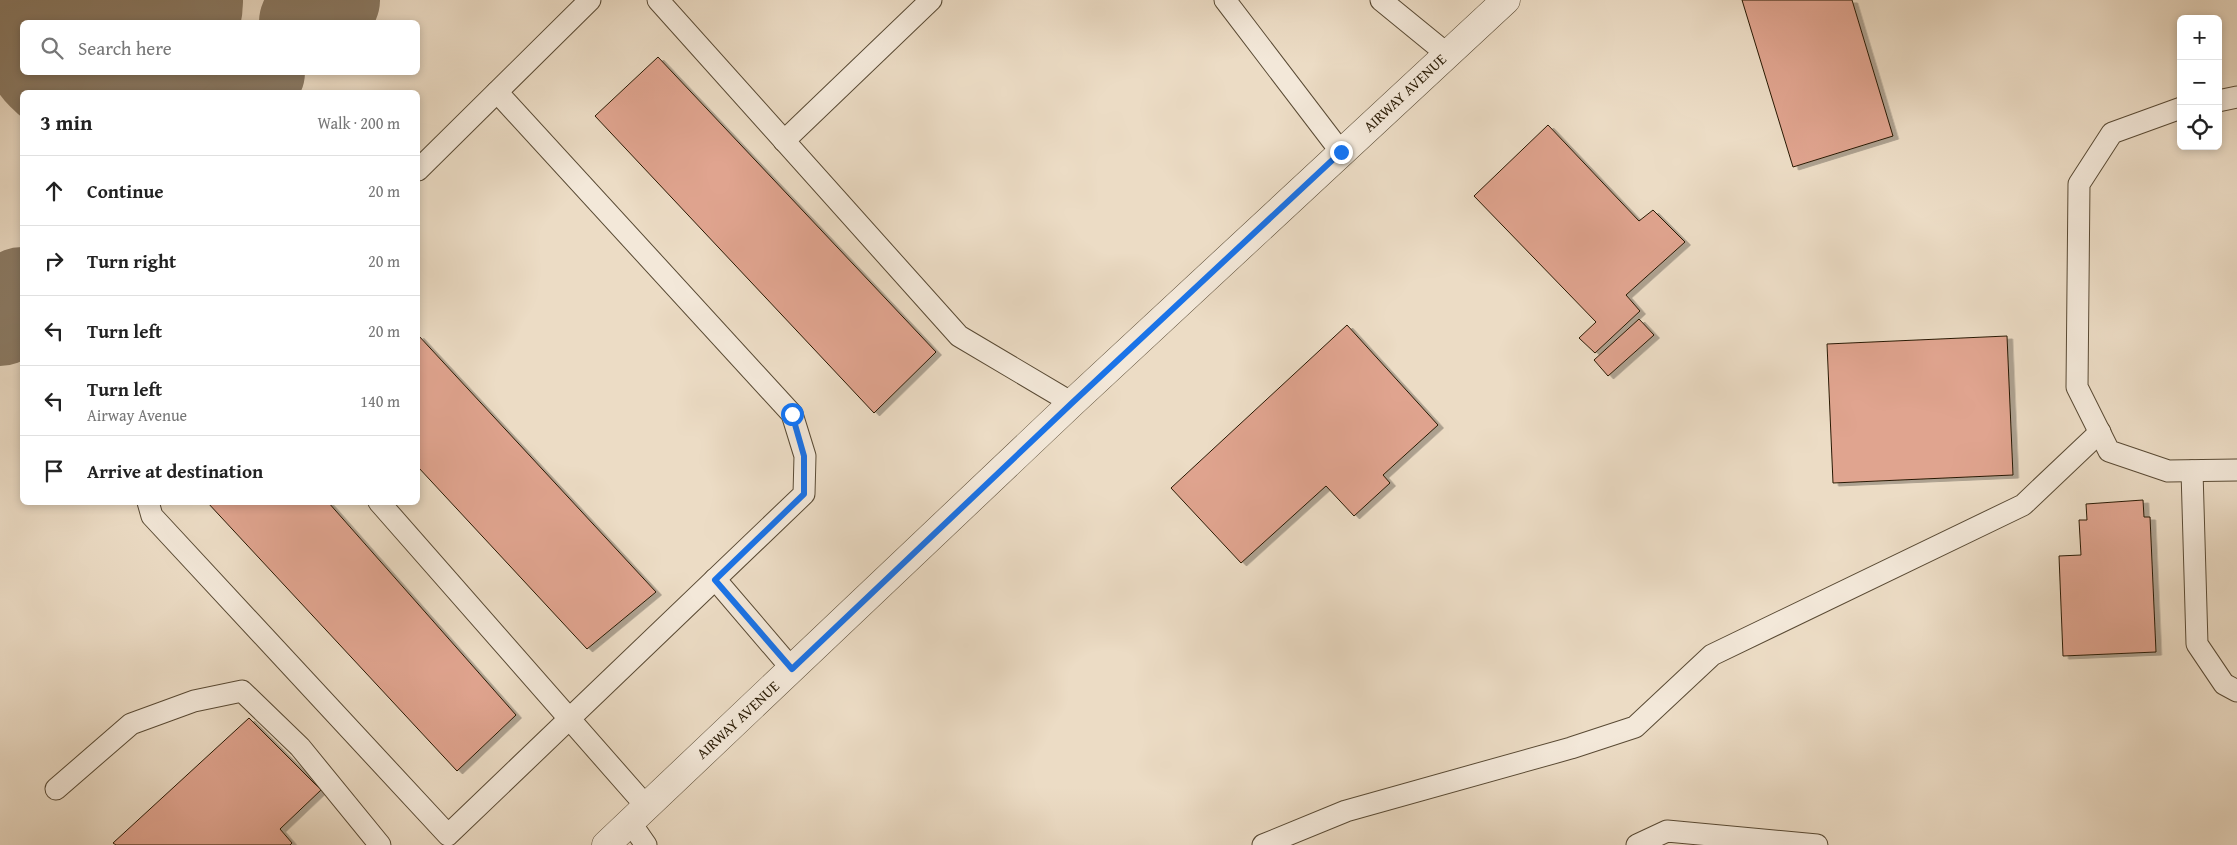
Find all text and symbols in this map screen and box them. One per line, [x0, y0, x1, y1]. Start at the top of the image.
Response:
map controls [2177, 15, 2222, 150]
button: + [2177, 15, 2222, 60]
search box [20, 20, 420, 75]
icon: search [38, 34, 66, 62]
text: Search here [78, 34, 172, 62]
street label: AIRWAY AVENUE [1359, 48, 1451, 137]
button: − [2177, 60, 2222, 105]
button: locate [2177, 105, 2222, 150]
text: 3 min [40, 107, 92, 138]
text: Walk · 200 m [317, 111, 400, 135]
route end [1330, 141, 1353, 164]
icon: ahead [40, 177, 68, 205]
text: Continue [87, 177, 164, 205]
text: 20 m [368, 179, 400, 203]
icon: right [40, 247, 68, 275]
text: Turn right [87, 247, 176, 275]
text: 20 m [368, 249, 400, 273]
icon: left [40, 317, 68, 345]
text: Turn left [87, 317, 162, 345]
text: 20 m [368, 319, 400, 343]
text: Turn left [87, 375, 162, 403]
icon: left [40, 387, 68, 415]
text: 140 m [360, 389, 400, 413]
text: Airway Avenue [87, 403, 187, 427]
route start [781, 403, 804, 426]
icon: arrive [40, 457, 68, 485]
text: Arrive at destination [87, 457, 263, 485]
street label: AIRWAY AVENUE [692, 675, 784, 764]

